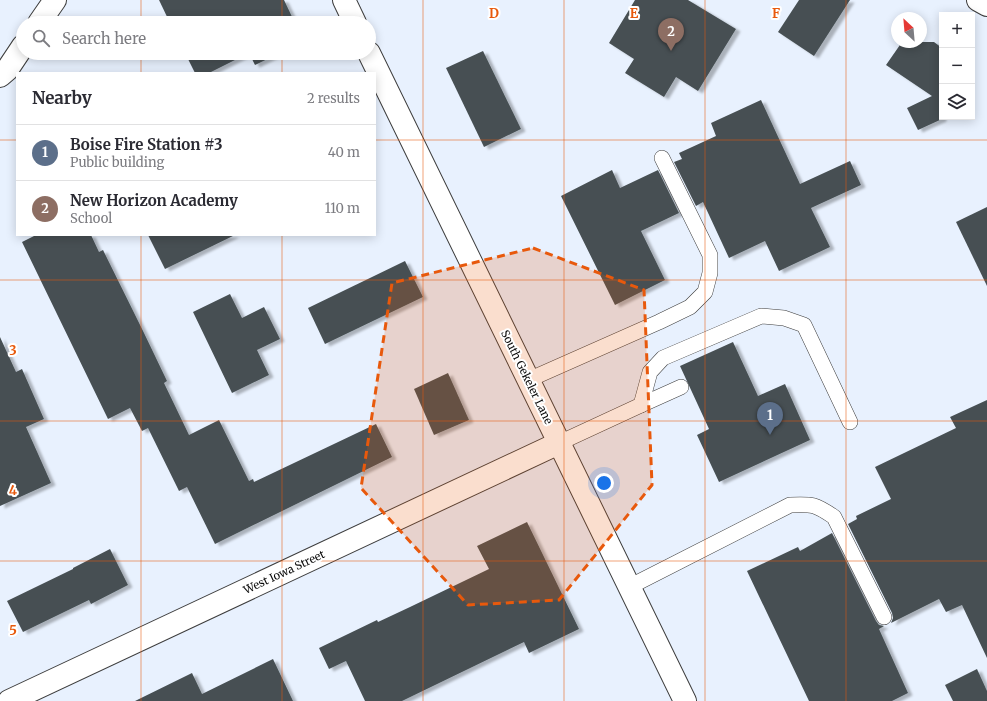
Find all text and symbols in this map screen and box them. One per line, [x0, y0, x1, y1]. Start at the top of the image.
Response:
text: D [489, 5, 499, 22]
text: E [630, 5, 639, 22]
text: F [772, 5, 780, 22]
north arrow [891, 12, 927, 48]
map controls [939, 12, 975, 120]
button: + [939, 12, 975, 48]
search box [16, 16, 376, 60]
pin: 2 [658, 18, 684, 51]
icon: search [30, 27, 52, 49]
text: Search here [62, 29, 146, 48]
button: − [939, 48, 975, 84]
button: layers [939, 84, 975, 120]
text: Nearby [32, 87, 92, 109]
text: 2 results [307, 90, 360, 107]
text: Boise Fire Station #3 [70, 135, 222, 154]
text: 1 [42, 144, 48, 161]
text: 40 m [328, 144, 360, 161]
text: Public building [70, 154, 164, 171]
text: New Horizon Academy [70, 191, 238, 210]
text: 2 [41, 200, 49, 217]
text: 110 m [325, 200, 360, 217]
text: School [70, 210, 112, 227]
street label: South Gekeler Lane [498, 328, 556, 427]
text: 3 [9, 342, 17, 359]
pin: 1 [757, 402, 783, 435]
your location [594, 473, 614, 493]
text: 4 [9, 482, 18, 499]
street label: West Iowa Street [240, 547, 328, 597]
text: 5 [9, 622, 17, 639]

